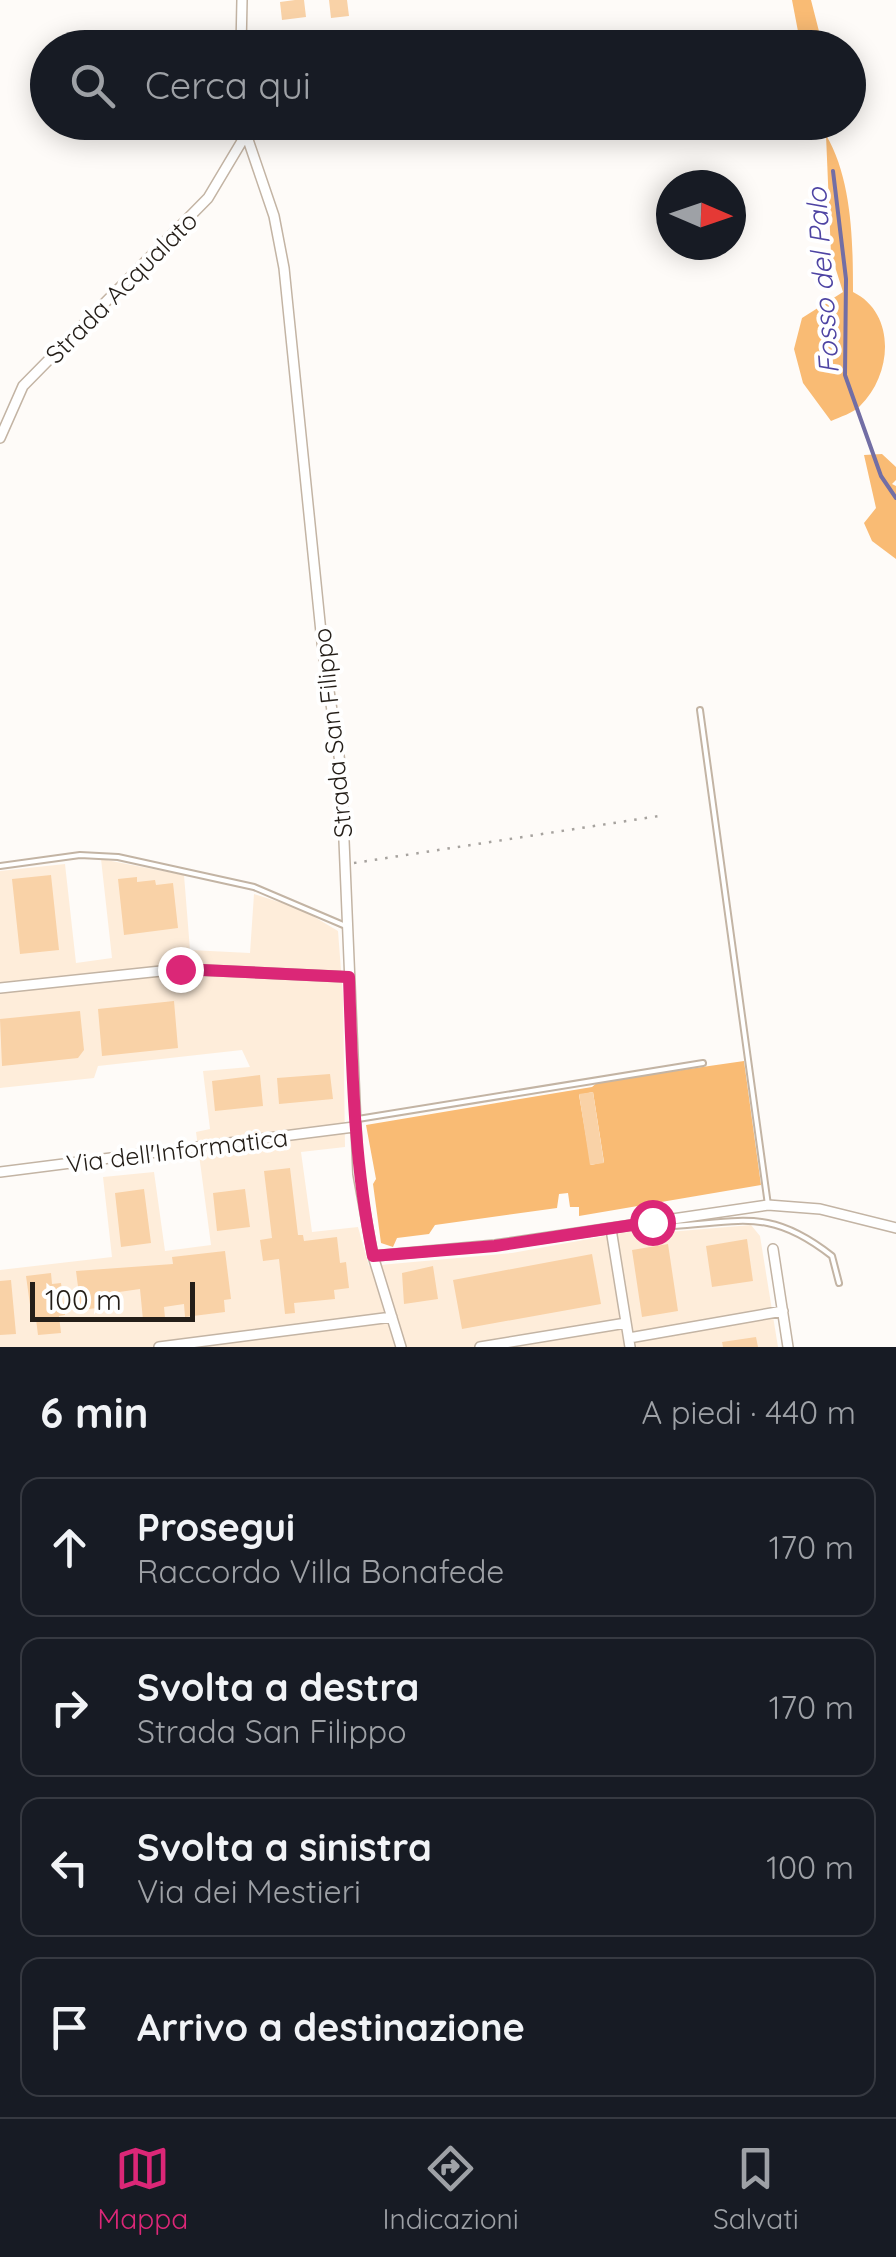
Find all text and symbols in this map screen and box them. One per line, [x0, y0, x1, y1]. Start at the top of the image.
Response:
search box [30, 30, 866, 140]
icon: search [65, 58, 120, 113]
text: Cerca qui [145, 61, 311, 109]
north arrow [656, 170, 746, 260]
water label: Fosso del Palo [798, 186, 846, 375]
street label: Strada Acqualato [39, 205, 203, 369]
street label: Strada San Filippo [306, 627, 358, 839]
route end [158, 947, 204, 993]
street label: Via dell'Informatica [64, 1121, 290, 1179]
route start [630, 1200, 676, 1246]
scale bar [30, 1277, 195, 1322]
text: 100 m [45, 1282, 122, 1317]
text: 6 min [40, 1386, 149, 1439]
text: A piedi · 440 m [642, 1392, 856, 1432]
text: Prosegui [137, 1503, 295, 1551]
icon: ahead [42, 1520, 97, 1575]
text: 170 m [769, 1527, 854, 1567]
text: Raccordo Villa Bonafede [137, 1551, 504, 1591]
text: Svolta a destra [137, 1663, 419, 1711]
icon: right [42, 1680, 97, 1735]
text: 170 m [769, 1687, 854, 1727]
text: Strada San Filippo [137, 1711, 407, 1751]
text: Svolta a sinistra [137, 1823, 432, 1871]
icon: left [42, 1840, 97, 1895]
text: 100 m [766, 1847, 854, 1887]
text: Via dei Mestieri [137, 1871, 361, 1911]
icon: arrive [42, 2000, 97, 2055]
text: Arrivo a destinazione [137, 2003, 525, 2051]
tab: Mappa [97, 2141, 188, 2236]
tab: Indicazioni [383, 2141, 519, 2236]
tab: Salvati [713, 2141, 799, 2236]

